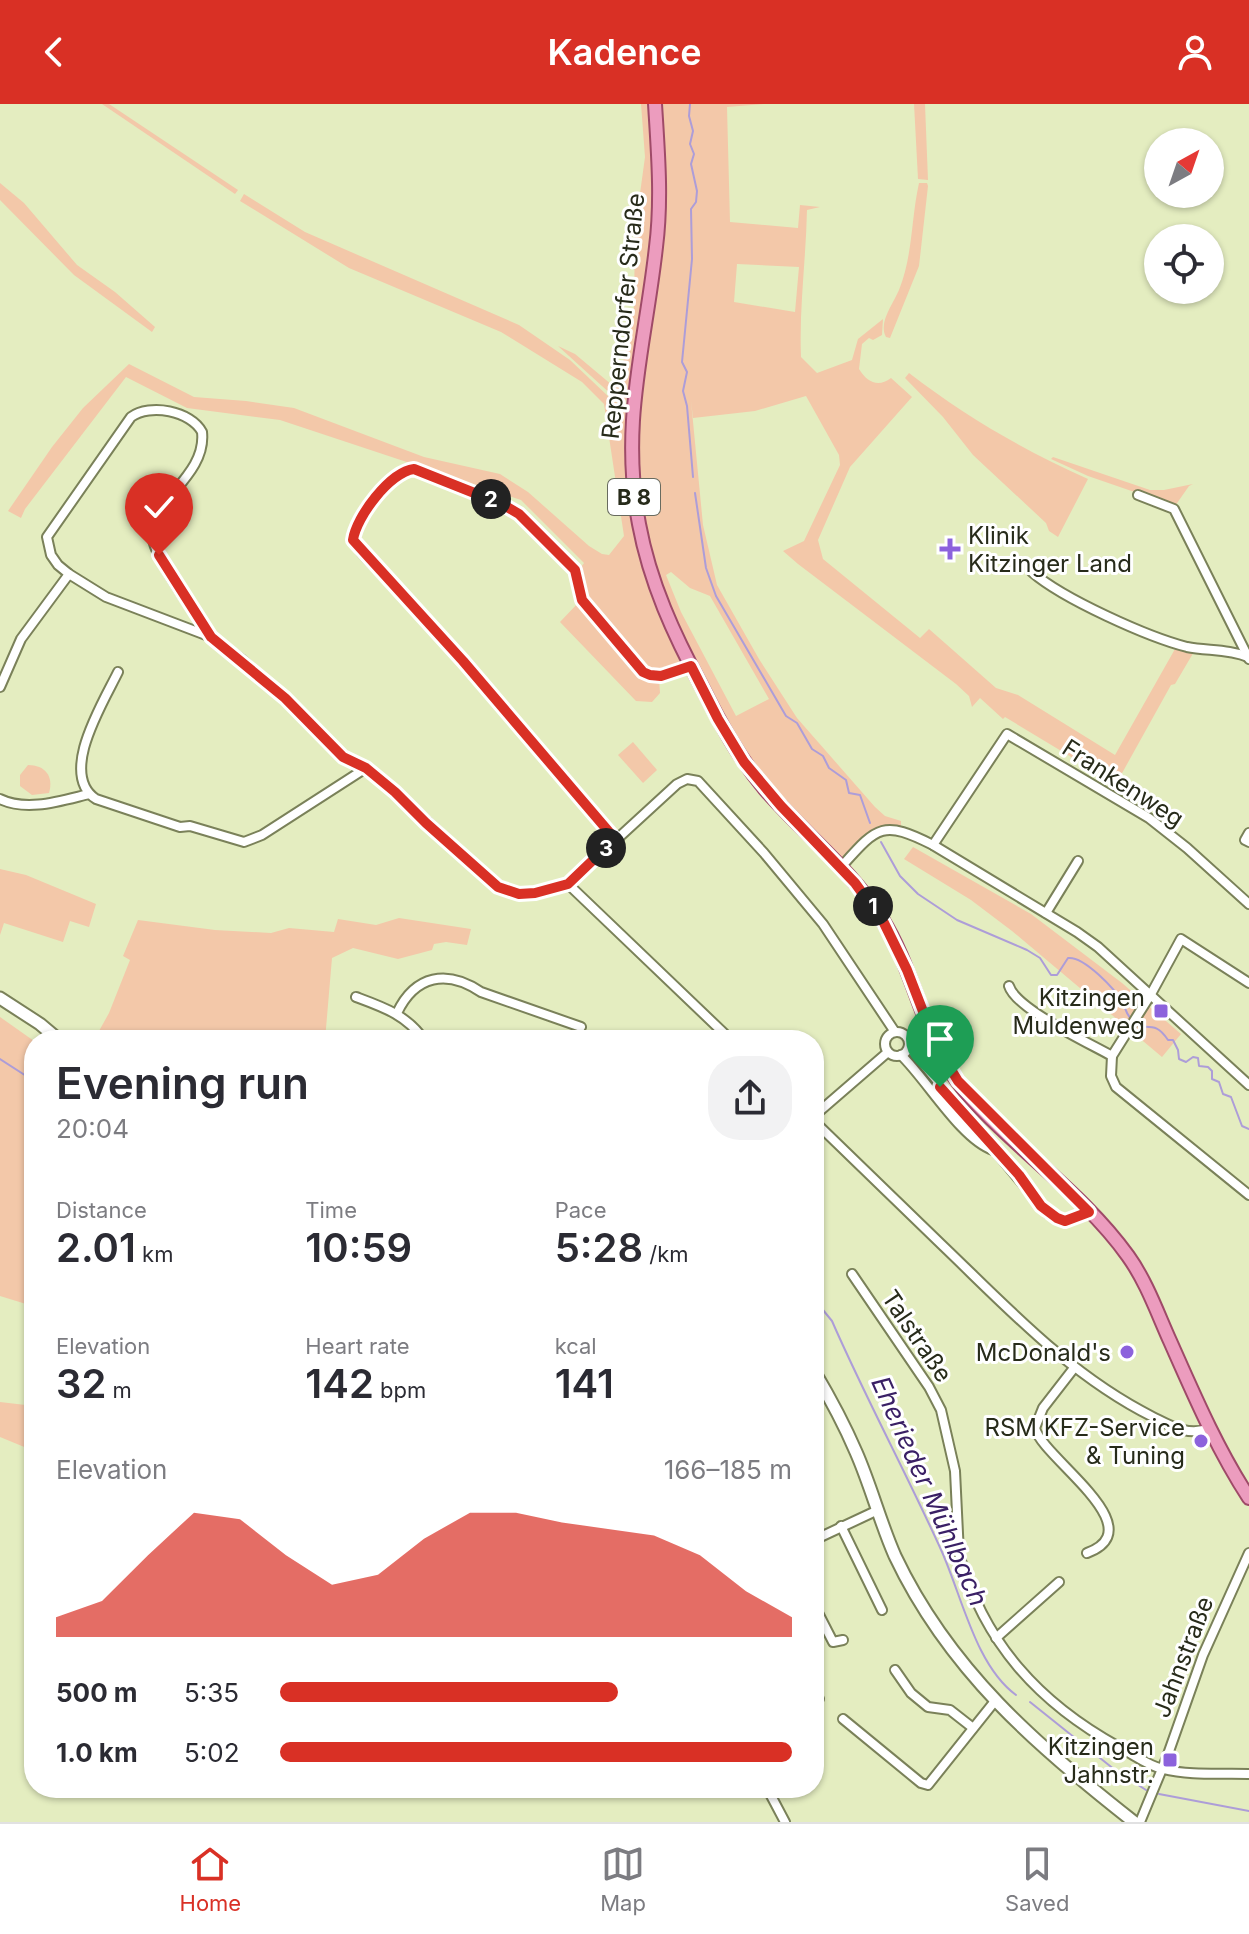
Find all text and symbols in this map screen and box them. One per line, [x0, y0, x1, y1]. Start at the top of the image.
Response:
icon: back [32, 30, 76, 74]
text: Kadence [547, 30, 702, 74]
icon: person [1173, 30, 1217, 74]
north arrow [1144, 128, 1224, 208]
map controls [1144, 128, 1224, 304]
street label: Repperndorfer Straße [596, 192, 650, 440]
button: locate [1144, 224, 1224, 304]
pin [125, 473, 193, 555]
pin: 2 [471, 479, 511, 519]
road number: B 8 [608, 479, 660, 515]
icon: check [137, 485, 181, 529]
text: 2 [484, 486, 498, 512]
place label: Klinik Kitzinger Land [968, 521, 1132, 578]
marker: Klinik Kitzinger Land [939, 538, 961, 560]
street label: Frankenweg [1057, 733, 1189, 833]
pin: 3 [586, 828, 626, 868]
text: 3 [599, 835, 613, 861]
pin: 1 [853, 886, 893, 926]
text: 1 [868, 893, 878, 919]
place label: Kitzingen Muldenweg [1013, 983, 1145, 1040]
marker: Kitzingen Muldenweg [1152, 1002, 1170, 1020]
pin [906, 1005, 974, 1087]
icon: arrive [918, 1017, 962, 1061]
text: Evening run [56, 1056, 309, 1110]
button: share [708, 1056, 792, 1140]
text: 20:04 [56, 1113, 129, 1144]
text: Distance [56, 1197, 147, 1223]
text: Time [305, 1197, 357, 1223]
text: Pace [555, 1197, 606, 1223]
text: 2.01 [56, 1223, 136, 1272]
text: 10:59 [305, 1223, 412, 1272]
text: 5:28 [555, 1223, 643, 1272]
text: km [136, 1241, 173, 1267]
text: /km [643, 1241, 689, 1267]
street label: Talstraße [876, 1284, 958, 1388]
text: Elevation [56, 1333, 150, 1359]
text: Heart rate [305, 1333, 410, 1359]
text: kcal [555, 1333, 597, 1359]
place label: McDonald's [976, 1338, 1111, 1367]
marker: McDonald's [1118, 1343, 1136, 1361]
text: 32 [56, 1359, 106, 1408]
text: 142 [305, 1359, 374, 1408]
text: 141 [555, 1359, 614, 1408]
water label: Eherieder Mühlbach [865, 1371, 995, 1611]
text: m [106, 1377, 132, 1403]
text: bpm [374, 1377, 426, 1403]
place label: RSM KFZ-Service & Tuning [984, 1413, 1185, 1470]
marker: RSM KFZ-Service & Tuning [1192, 1432, 1210, 1450]
text: Elevation [56, 1454, 167, 1485]
text: 166–185 m [664, 1454, 792, 1485]
street label: Jahnstraße [1147, 1592, 1219, 1722]
text: 500 m [56, 1677, 138, 1708]
text: 5:35 [184, 1677, 239, 1708]
place label: Kitzingen Jahnstr. [1048, 1732, 1154, 1789]
text: 1.0 km [56, 1737, 138, 1768]
text: 5:02 [184, 1737, 240, 1768]
marker: Kitzingen Jahnstr. [1161, 1751, 1179, 1769]
tab: Home [180, 1842, 241, 1916]
tab: Map [600, 1842, 646, 1916]
tab: Saved [1005, 1842, 1069, 1916]

